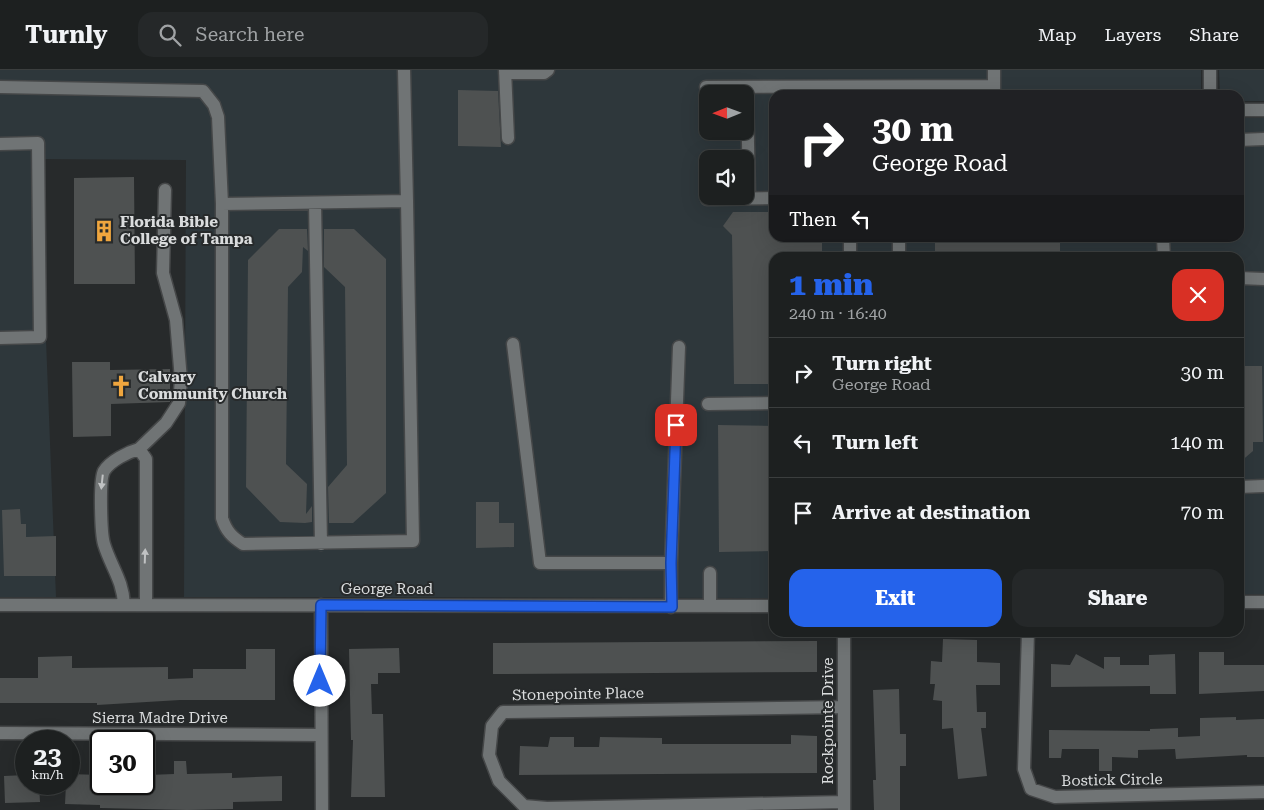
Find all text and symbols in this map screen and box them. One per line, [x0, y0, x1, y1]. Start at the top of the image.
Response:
search box [138, 12, 488, 57]
text: Turnly [25, 21, 108, 49]
icon: search [156, 21, 184, 49]
text: Search here [196, 23, 304, 46]
text: Map [1038, 24, 1077, 45]
text: Layers [1105, 24, 1161, 45]
text: Share [1189, 24, 1239, 45]
north arrow [699, 85, 754, 140]
map controls [699, 85, 754, 205]
text: 30 m [872, 109, 954, 150]
icon: right [789, 110, 854, 175]
button: sound [699, 150, 754, 205]
text: George Road [872, 151, 1008, 176]
icon: left [847, 205, 875, 233]
text: Then [789, 208, 837, 231]
place label: Florida Bible College of Tampa [120, 213, 253, 248]
building icon: Florida Bible College of Tampa [91, 218, 117, 244]
text: 1 min [789, 267, 873, 302]
button: close [1172, 269, 1224, 321]
text: 240 m · 16:40 [789, 304, 887, 323]
text: Turn right [832, 352, 932, 375]
icon: right [789, 359, 817, 387]
text: 30 m [1181, 361, 1224, 384]
place label: Calvary Community Church [138, 368, 287, 403]
church icon: Calvary Community Church [108, 373, 134, 399]
text: George Road [832, 375, 931, 394]
pin [655, 404, 697, 446]
icon: arrive [662, 411, 690, 439]
icon: left [789, 429, 817, 457]
text: Turn left [832, 431, 918, 454]
text: 140 m [1170, 431, 1224, 454]
one-way arrow [98, 474, 106, 490]
icon: arrive [789, 499, 817, 527]
text: Arrive at destination [832, 501, 1030, 524]
text: 70 m [1181, 501, 1224, 524]
one-way arrow [141, 548, 149, 564]
button: Exit [789, 569, 1002, 627]
button: Share [1012, 569, 1224, 627]
street label: George Road [341, 580, 434, 598]
position arrow [293, 654, 345, 706]
street label: Rockpointe Drive [819, 657, 837, 785]
street label: Stonepointe Place [512, 684, 644, 704]
street label: Sierra Madre Drive [92, 709, 228, 727]
speed limit sign: 30 [90, 730, 155, 795]
text: 23 [33, 742, 62, 771]
text: km/h [31, 768, 64, 782]
street label: Bostick Circle [1061, 770, 1163, 790]

